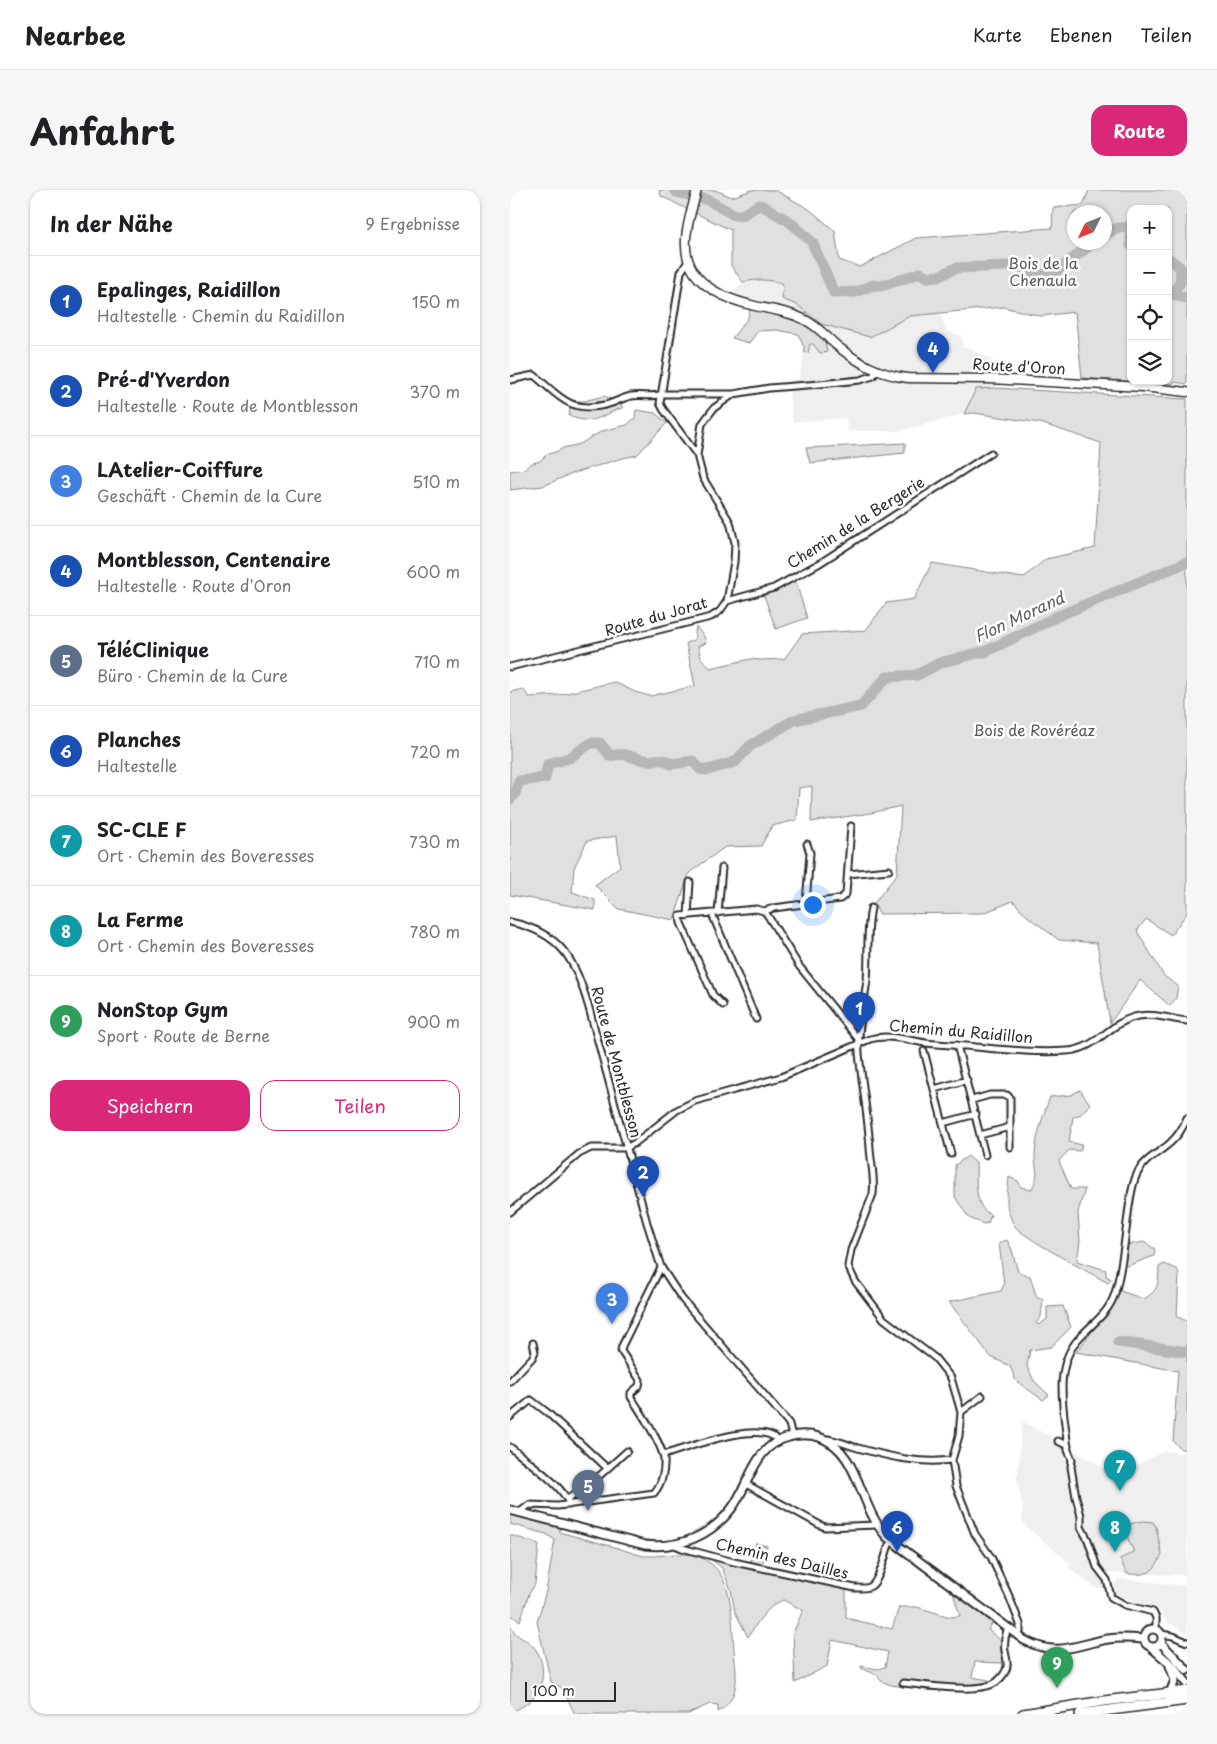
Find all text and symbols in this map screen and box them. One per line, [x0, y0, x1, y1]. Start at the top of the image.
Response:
text: Nearbee [25, 17, 126, 53]
text: Karte [973, 21, 1022, 48]
text: Ebenen [1050, 21, 1113, 48]
text: Teilen [1141, 21, 1192, 48]
text: Anfahrt [30, 104, 175, 157]
button: Route [1091, 105, 1187, 156]
north arrow [1067, 205, 1112, 250]
map controls [1127, 205, 1172, 385]
button: + [1127, 205, 1172, 250]
text: In der Nähe [50, 207, 172, 239]
text: 9 Ergebnisse [365, 211, 460, 235]
button: − [1127, 250, 1172, 295]
park label: Bois de la Chenaula [1008, 251, 1079, 291]
text: Epalinges, Raidillon [97, 275, 281, 303]
text: 1 [62, 289, 70, 313]
text: 150 m [412, 289, 460, 313]
button: locate [1127, 295, 1172, 340]
text: Haltestelle · Chemin du Raidillon [97, 303, 345, 327]
pin: 4 [917, 332, 949, 373]
button: layers [1127, 340, 1172, 385]
street label: Route d'Oron [972, 352, 1066, 379]
text: Pré-d'Yverdon [97, 365, 230, 393]
text: 2 [60, 379, 72, 403]
text: 370 m [410, 379, 460, 403]
text: Haltestelle · Route de Montblesson [97, 393, 358, 417]
text: LAtelier-Coiffure [97, 455, 263, 483]
text: 3 [61, 469, 71, 493]
text: 510 m [412, 469, 460, 493]
street label: Chemin de la Bergerie [782, 470, 928, 573]
text: Geschäft · Chemin de la Cure [97, 483, 322, 507]
text: Montblesson, Centenaire [97, 545, 330, 573]
text: 4 [61, 559, 71, 583]
text: 600 m [406, 559, 460, 583]
text: Haltestelle · Route d'Oron [97, 573, 291, 597]
water label: Flon Morand [970, 584, 1069, 647]
street label: Route du Jorat [602, 590, 710, 641]
text: TéléClinique [97, 635, 209, 663]
text: 5 [61, 649, 71, 673]
text: 710 m [414, 649, 460, 673]
text: Büro · Chemin de la Cure [97, 663, 288, 687]
park label: Bois de Rovéréaz [973, 718, 1095, 741]
text: Planches [97, 725, 181, 753]
text: 6 [60, 739, 72, 763]
text: 720 m [410, 739, 460, 763]
text: Haltestelle [97, 753, 177, 777]
text: SC-CLE F [97, 815, 187, 843]
text: 7 [61, 829, 71, 853]
text: 730 m [409, 829, 460, 853]
text: Ort · Chemin des Boveresses [97, 843, 314, 867]
your location [800, 892, 826, 918]
text: La Ferme [97, 905, 184, 933]
text: 8 [61, 919, 71, 943]
text: 780 m [410, 919, 460, 943]
text: Ort · Chemin des Boveresses [97, 933, 314, 957]
street label: Route de Montblesson [586, 983, 649, 1140]
pin: 1 [843, 992, 875, 1033]
text: NonStop Gym [97, 995, 228, 1023]
text: 9 [61, 1009, 71, 1033]
text: 900 m [407, 1009, 460, 1033]
street label: Chemin du Raidillon [888, 1013, 1034, 1048]
text: Sport · Route de Berne [97, 1023, 270, 1047]
button: Speichern [50, 1080, 250, 1131]
button: Teilen [260, 1080, 460, 1131]
pin: 2 [627, 1156, 659, 1197]
pin: 3 [596, 1283, 628, 1324]
pin: 7 [1104, 1450, 1136, 1491]
pin: 5 [572, 1470, 604, 1511]
pin: 6 [881, 1511, 913, 1552]
pin: 8 [1099, 1511, 1131, 1552]
street label: Chemin des Dailles [714, 1531, 851, 1584]
pin: 9 [1041, 1647, 1073, 1688]
scale bar [525, 1679, 616, 1702]
text: 100 m [532, 1680, 575, 1701]

